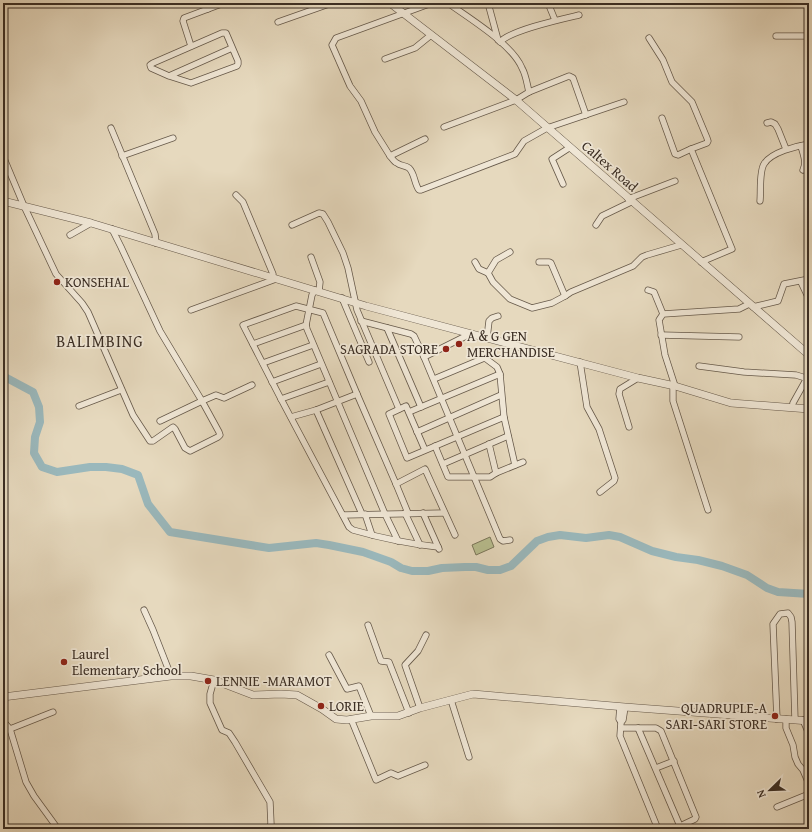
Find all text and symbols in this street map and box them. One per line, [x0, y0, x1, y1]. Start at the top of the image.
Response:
street label: Caltex Road [577, 136, 643, 197]
place label: KONSEHAL [65, 272, 129, 292]
marker: KONSEHAL [52, 277, 62, 287]
place label: A & G GEN MERCHANDISE [467, 326, 555, 362]
district label: BALIMBING [56, 329, 144, 353]
place label: SAGRADA STORE [340, 339, 438, 359]
marker: A & G GEN MERCHANDISE [454, 339, 464, 349]
marker: SAGRADA STORE [441, 344, 451, 354]
place label: Laurel Elementary School [72, 644, 182, 680]
marker: Laurel Elementary School [59, 657, 69, 667]
place label: LENNIE -MARAMOT [216, 671, 332, 691]
marker: LENNIE -MARAMOT [203, 676, 213, 686]
place label: LORIE [329, 696, 364, 716]
place label: QUADRUPLE-A SARI-SARI STORE [665, 698, 768, 734]
marker: LORIE [316, 701, 326, 711]
marker: QUADRUPLE-A SARI-SARI STORE [770, 711, 780, 721]
north arrow [750, 770, 790, 810]
text: N [752, 787, 770, 800]

